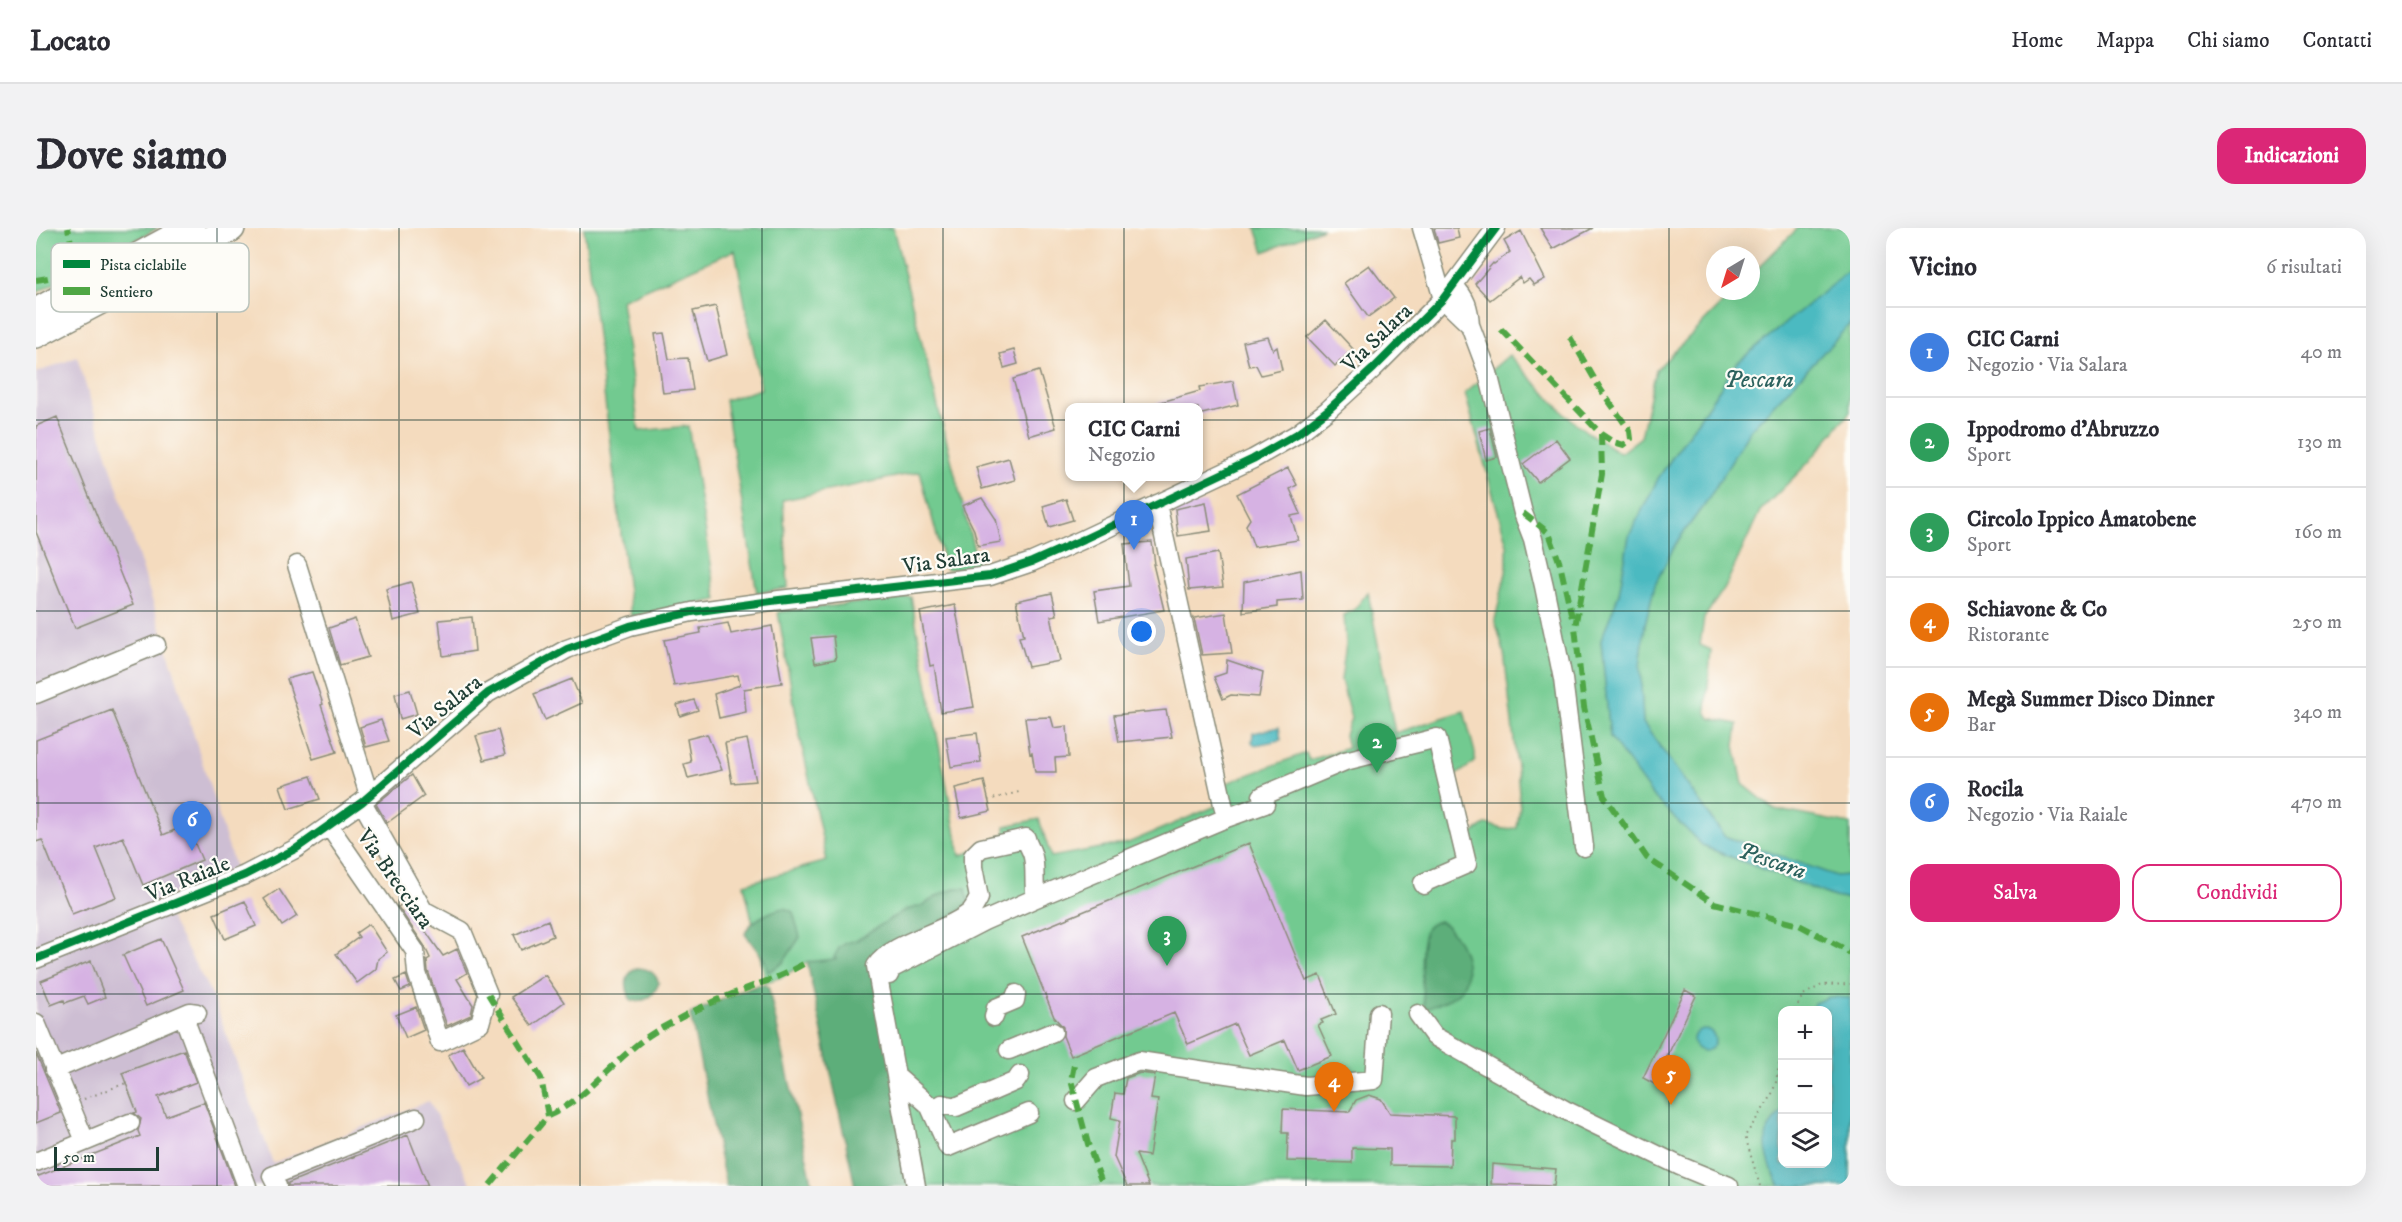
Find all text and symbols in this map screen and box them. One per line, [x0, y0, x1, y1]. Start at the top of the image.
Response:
text: Locato [30, 24, 110, 59]
text: Home [2011, 28, 2063, 54]
text: Mappa [2096, 28, 2154, 54]
text: Chi siamo [2187, 28, 2269, 54]
text: Contatti [2302, 28, 2372, 54]
button: Indicazioni [2217, 128, 2366, 184]
text: Dove siamo [36, 130, 227, 182]
legend [51, 243, 249, 312]
north arrow [1706, 246, 1760, 300]
text: Vicino [1910, 251, 1977, 284]
text: Pista ciclabile [100, 255, 187, 275]
text: 6 risultati [2266, 255, 2342, 280]
text: Sentiero [100, 282, 153, 302]
street label: Via Salara [1335, 297, 1418, 379]
text: CIC Carni [1967, 326, 2059, 353]
text: 1 [1926, 340, 1933, 365]
text: 40 m [2300, 340, 2342, 365]
text: Negozio · Via Salara [1967, 353, 2128, 378]
water label: Pescara [1724, 365, 1794, 395]
popup [1065, 403, 1203, 481]
text: CIC Carni [1088, 416, 1180, 443]
text: Ippodromo d'Abruzzo [1967, 416, 2159, 443]
text: 2 [1925, 430, 1934, 455]
text: 130 m [2297, 430, 2342, 455]
text: Negozio [1088, 443, 1155, 468]
text: Sport [1967, 443, 2011, 468]
pin: 1 [1114, 500, 1154, 550]
text: Circolo Ippico Amatobene [1967, 506, 2196, 533]
text: 3 [1926, 520, 1933, 545]
text: 160 m [2294, 520, 2342, 545]
text: Sport [1967, 533, 2011, 558]
street label: Via Salara [900, 541, 992, 581]
text: Schiavone & Co [1967, 596, 2107, 623]
text: 4 [1924, 610, 1935, 635]
text: 250 m [2292, 610, 2342, 635]
your location [1127, 617, 1156, 646]
text: Ristorante [1967, 623, 2049, 648]
street label: Via Salara [402, 668, 488, 746]
text: Megà Summer Disco Dinner [1967, 686, 2214, 713]
text: 5 [1925, 700, 1934, 725]
text: 340 m [2293, 700, 2342, 725]
text: Bar [1967, 713, 1996, 738]
pin: 2 [1358, 724, 1396, 773]
text: Rocila [1967, 776, 2023, 803]
text: 6 [1924, 790, 1935, 815]
text: 470 m [2291, 790, 2342, 815]
pin: 6 [172, 802, 212, 851]
text: Negozio · Via Raiale [1967, 803, 2128, 828]
street label: Via Brecciara [350, 823, 440, 935]
water label: Pescara [1734, 835, 1810, 887]
street label: Via Raiale [141, 850, 234, 908]
button: Salva [1910, 864, 2120, 922]
button: Condividi [2132, 864, 2342, 922]
pin: 3 [1148, 916, 1186, 966]
map controls [1778, 1006, 1832, 1168]
button: + [1778, 1006, 1832, 1060]
pin: 5 [1652, 1056, 1690, 1105]
button: − [1778, 1060, 1832, 1114]
pin: 4 [1314, 1062, 1354, 1112]
button: layers [1778, 1114, 1832, 1168]
scale bar [54, 1144, 159, 1172]
text: 50 m [63, 1147, 95, 1167]

